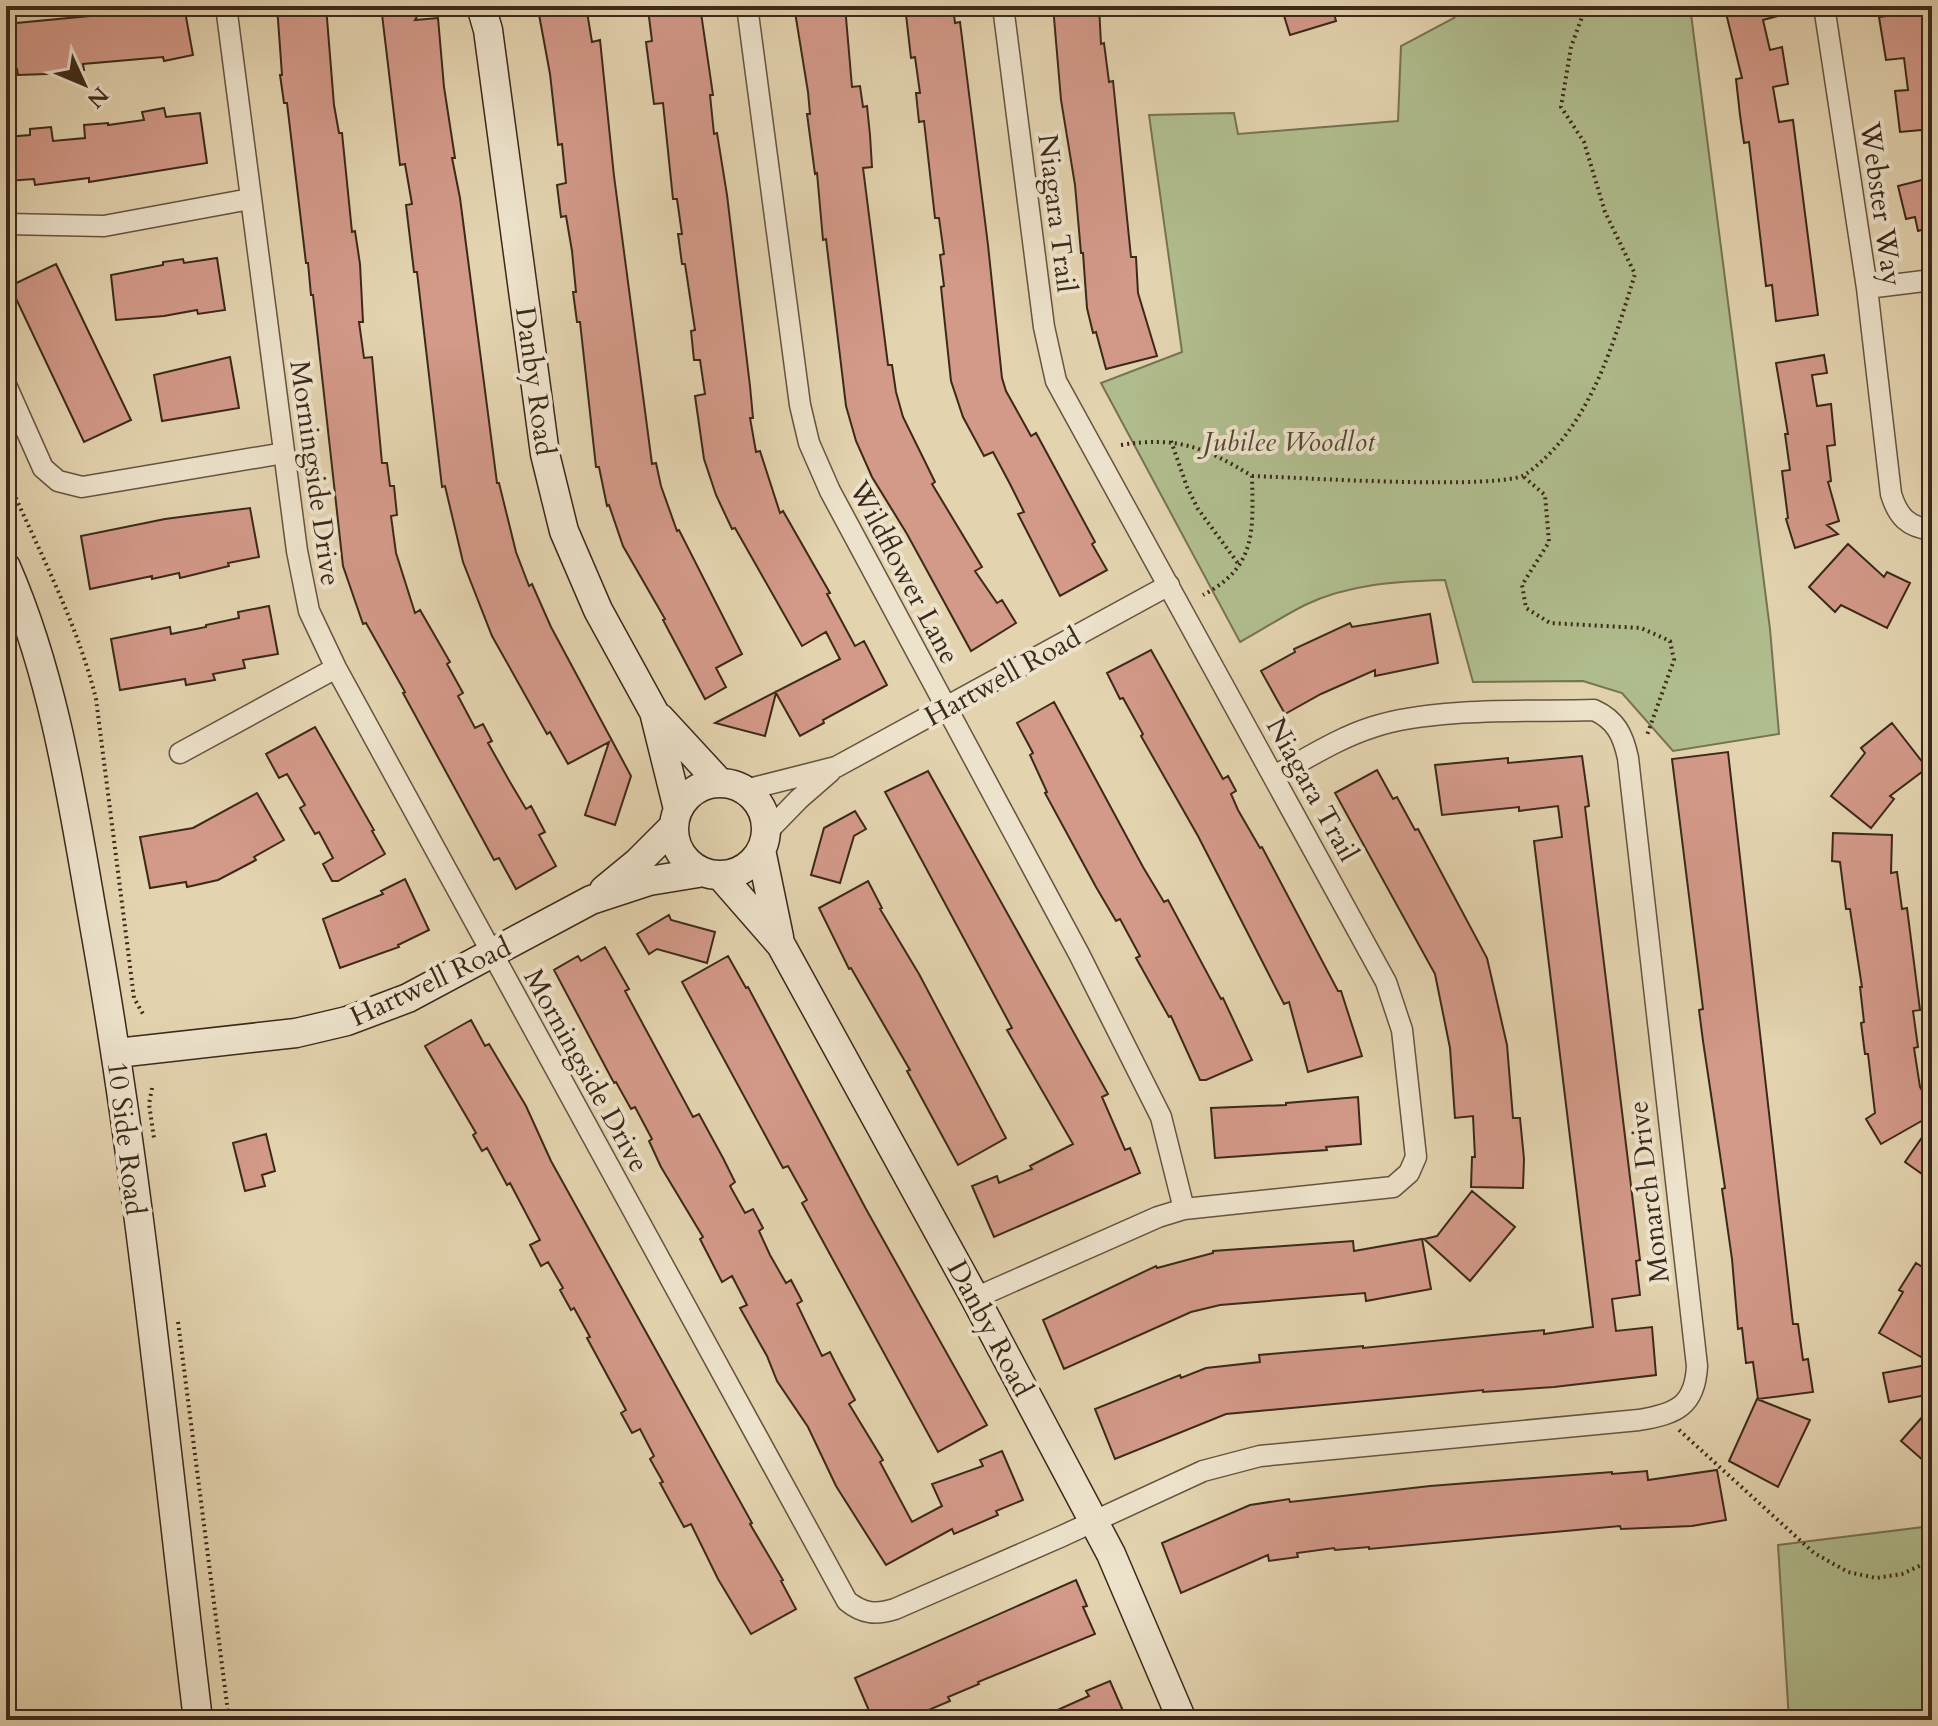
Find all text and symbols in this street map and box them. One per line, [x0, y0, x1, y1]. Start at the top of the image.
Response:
north arrow [44, 44, 124, 124]
text: N [80, 80, 115, 114]
street label: Webster Way [1851, 119, 1911, 289]
street label: Niagara Trail [1028, 132, 1086, 295]
street label: Danby Road [506, 304, 564, 458]
street label: Morningside Drive [280, 358, 350, 588]
park label: Jubilee Woodlot [1197, 423, 1376, 461]
street label: Wildflower Lane [839, 473, 968, 671]
street label: Hartwell Road [918, 618, 1087, 735]
street label: Niagara Trail [1257, 711, 1367, 868]
street label: Hartwell Road [344, 928, 517, 1036]
street label: Morningside Drive [514, 962, 658, 1179]
street label: 10 Side Road [98, 1059, 154, 1217]
street label: Monarch Drive [1619, 1099, 1679, 1285]
street label: Danby Road [938, 1253, 1042, 1404]

